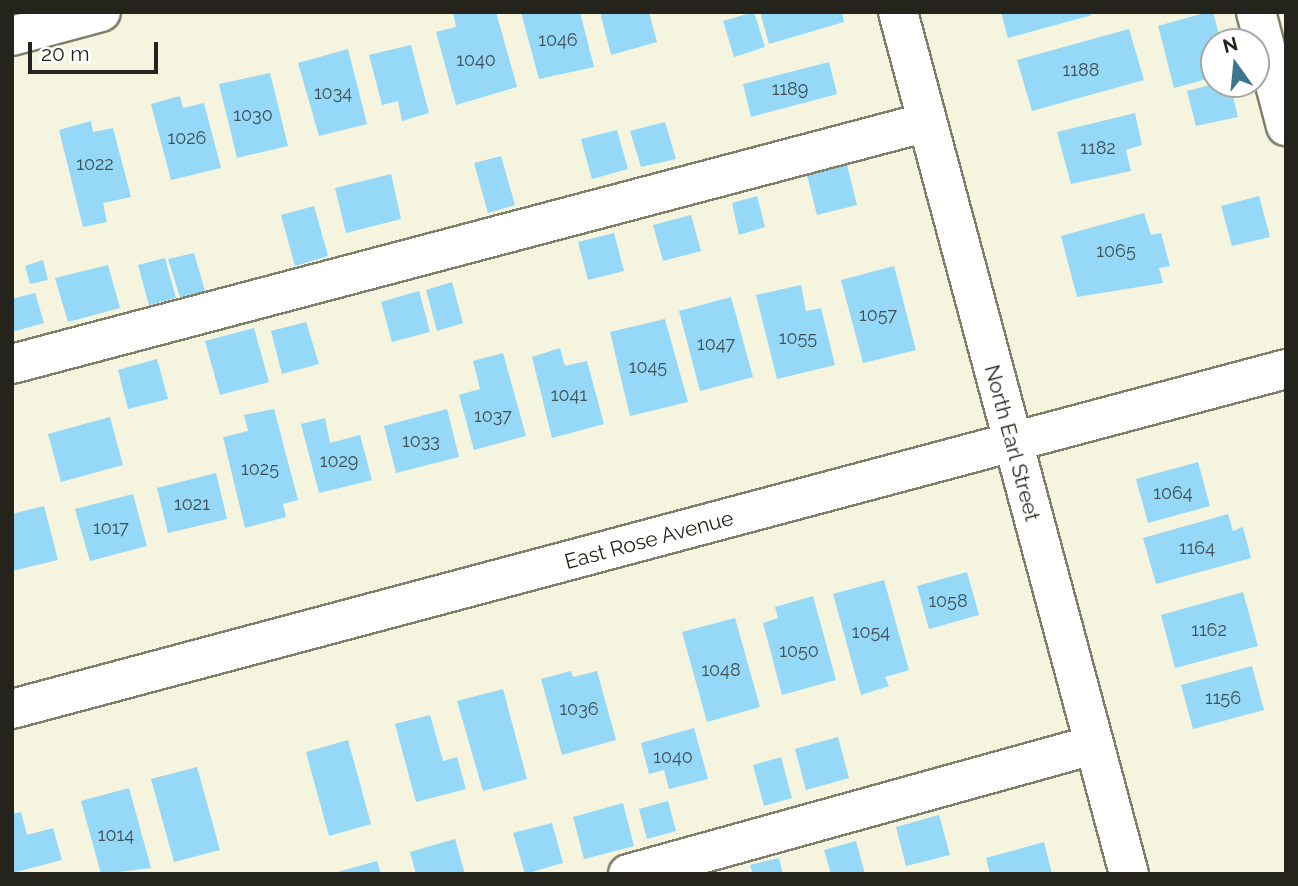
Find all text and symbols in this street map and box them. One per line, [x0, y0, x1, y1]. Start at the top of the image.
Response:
scale bar [32, 28, 161, 72]
north arrow [1200, 28, 1270, 98]
house number: 1046 [538, 29, 578, 51]
text: N [1220, 32, 1240, 57]
text: 20 m [41, 41, 89, 66]
house number: 1040 [456, 49, 496, 71]
house number: 1188 [1063, 59, 1099, 81]
house number: 1189 [772, 78, 808, 100]
house number: 1034 [314, 82, 352, 104]
house number: 1030 [233, 104, 273, 126]
house number: 1026 [168, 127, 206, 149]
house number: 1182 [1080, 137, 1116, 159]
house number: 1022 [76, 153, 114, 175]
house number: 1065 [1096, 240, 1136, 262]
house number: 1057 [859, 304, 897, 326]
house number: 1055 [779, 327, 817, 349]
house number: 1047 [697, 333, 735, 355]
house number: 1045 [629, 356, 667, 378]
street label: North Earl Street [979, 362, 1045, 524]
house number: 1041 [551, 384, 587, 406]
house number: 1037 [474, 405, 512, 427]
house number: 1033 [402, 430, 440, 452]
house number: 1029 [320, 450, 358, 472]
house number: 1025 [241, 458, 279, 480]
house number: 1064 [1153, 482, 1193, 504]
house number: 1021 [174, 493, 210, 515]
street label: East Rose Avenue [562, 505, 736, 575]
house number: 1017 [93, 517, 129, 539]
house number: 1164 [1179, 537, 1215, 559]
house number: 1058 [928, 590, 968, 612]
house number: 1162 [1191, 619, 1227, 641]
house number: 1054 [852, 621, 890, 643]
house number: 1050 [779, 640, 819, 662]
house number: 1048 [701, 659, 741, 681]
house number: 1156 [1205, 687, 1241, 709]
house number: 1036 [559, 698, 599, 720]
house number: 1040 [653, 746, 693, 768]
house number: 1014 [98, 824, 134, 846]

